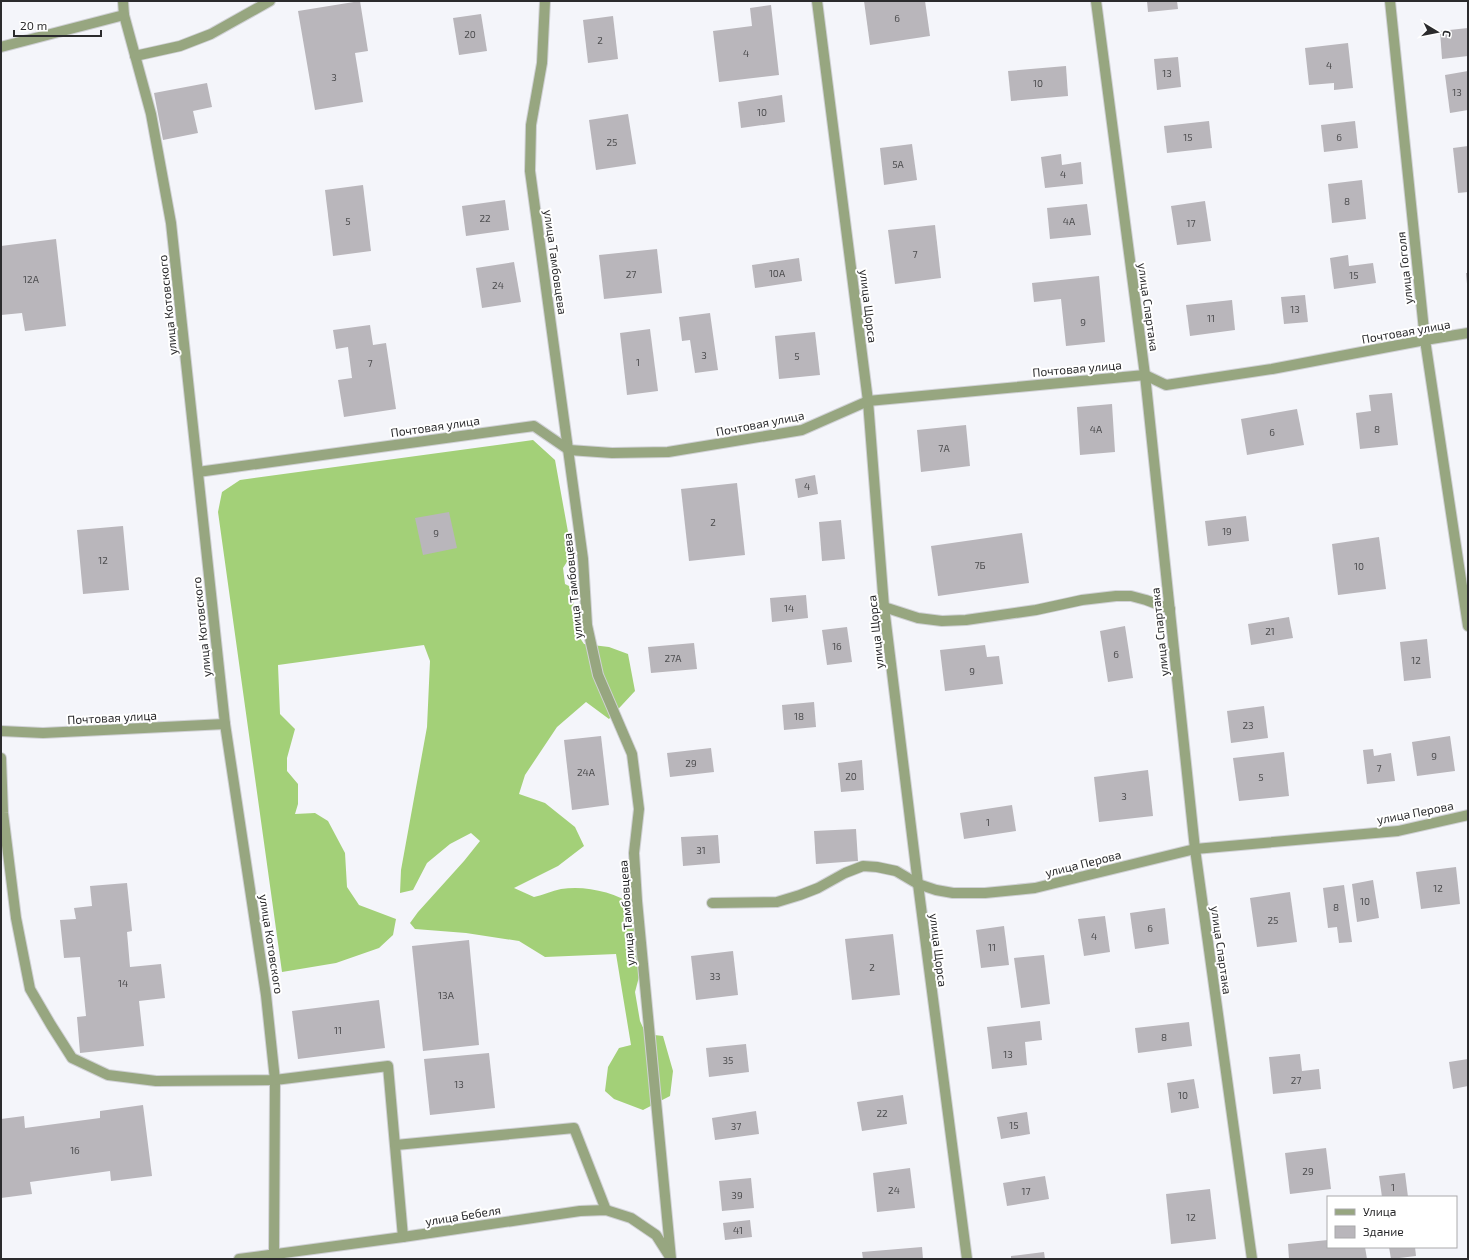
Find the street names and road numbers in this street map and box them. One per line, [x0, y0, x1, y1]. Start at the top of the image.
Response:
street label: улица Тамбовцева [541, 209, 570, 316]
street label: улица Гоголя [1393, 231, 1416, 305]
street label: улица Котовского [155, 254, 180, 356]
street label: улица Спартака [1135, 262, 1162, 352]
street label: улица Щорса [857, 268, 880, 344]
street label: Почтовая улица [1361, 316, 1452, 347]
street label: Почтовая улица [1032, 357, 1122, 380]
street label: Почтовая улица [715, 408, 806, 439]
street label: Почтовая улица [390, 413, 481, 440]
street label: улица Тамбовцева [559, 532, 585, 639]
street label: улица Котовского [189, 576, 214, 678]
street label: улица Спартака [1147, 587, 1172, 677]
street label: улица Щорса [864, 594, 887, 670]
street label: Почтовая улица [67, 708, 157, 727]
street label: улица Перова [1375, 798, 1455, 827]
street label: улица Перова [1044, 847, 1123, 880]
street label: улица Тамбовцева [615, 860, 638, 966]
street label: улица Котовского [256, 893, 287, 995]
street label: улица Спартака [1208, 905, 1235, 995]
street label: улица Щорса [927, 912, 950, 988]
street label: улица Бебеля [424, 1202, 502, 1229]

